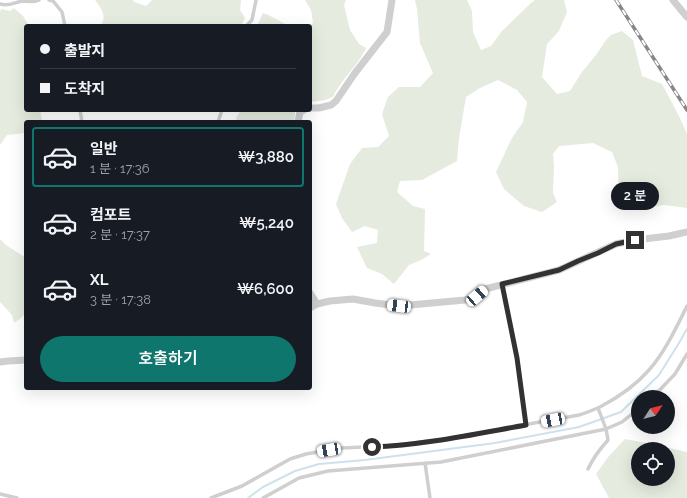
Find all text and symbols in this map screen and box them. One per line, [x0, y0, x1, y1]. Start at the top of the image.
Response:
text: 출발지 [64, 42, 105, 60]
text: 도착지 [64, 80, 105, 98]
icon: car [42, 139, 78, 175]
text: 일반 [90, 140, 118, 158]
text: ₩3,880 [238, 148, 294, 166]
text: 1 분 · 17:36 [90, 161, 150, 176]
callout: 2 분 [611, 182, 659, 210]
text: 2 분 [624, 188, 646, 203]
icon: car [42, 205, 78, 241]
text: 컴포트 [90, 206, 131, 224]
text: ₩5,240 [239, 214, 294, 232]
text: 2 분 · 17:37 [90, 227, 150, 242]
route end [626, 231, 644, 249]
icon: car [42, 271, 78, 307]
text: XL [90, 271, 108, 289]
text: ₩6,600 [237, 280, 294, 298]
car [464, 284, 490, 308]
text: 3 분 · 17:38 [90, 292, 151, 307]
car [386, 299, 412, 313]
button: 호출하기 [40, 336, 296, 382]
north arrow [631, 390, 675, 434]
map controls [631, 390, 675, 486]
car [540, 412, 566, 428]
route start [363, 438, 381, 456]
car [316, 442, 342, 458]
button: locate [631, 442, 675, 486]

